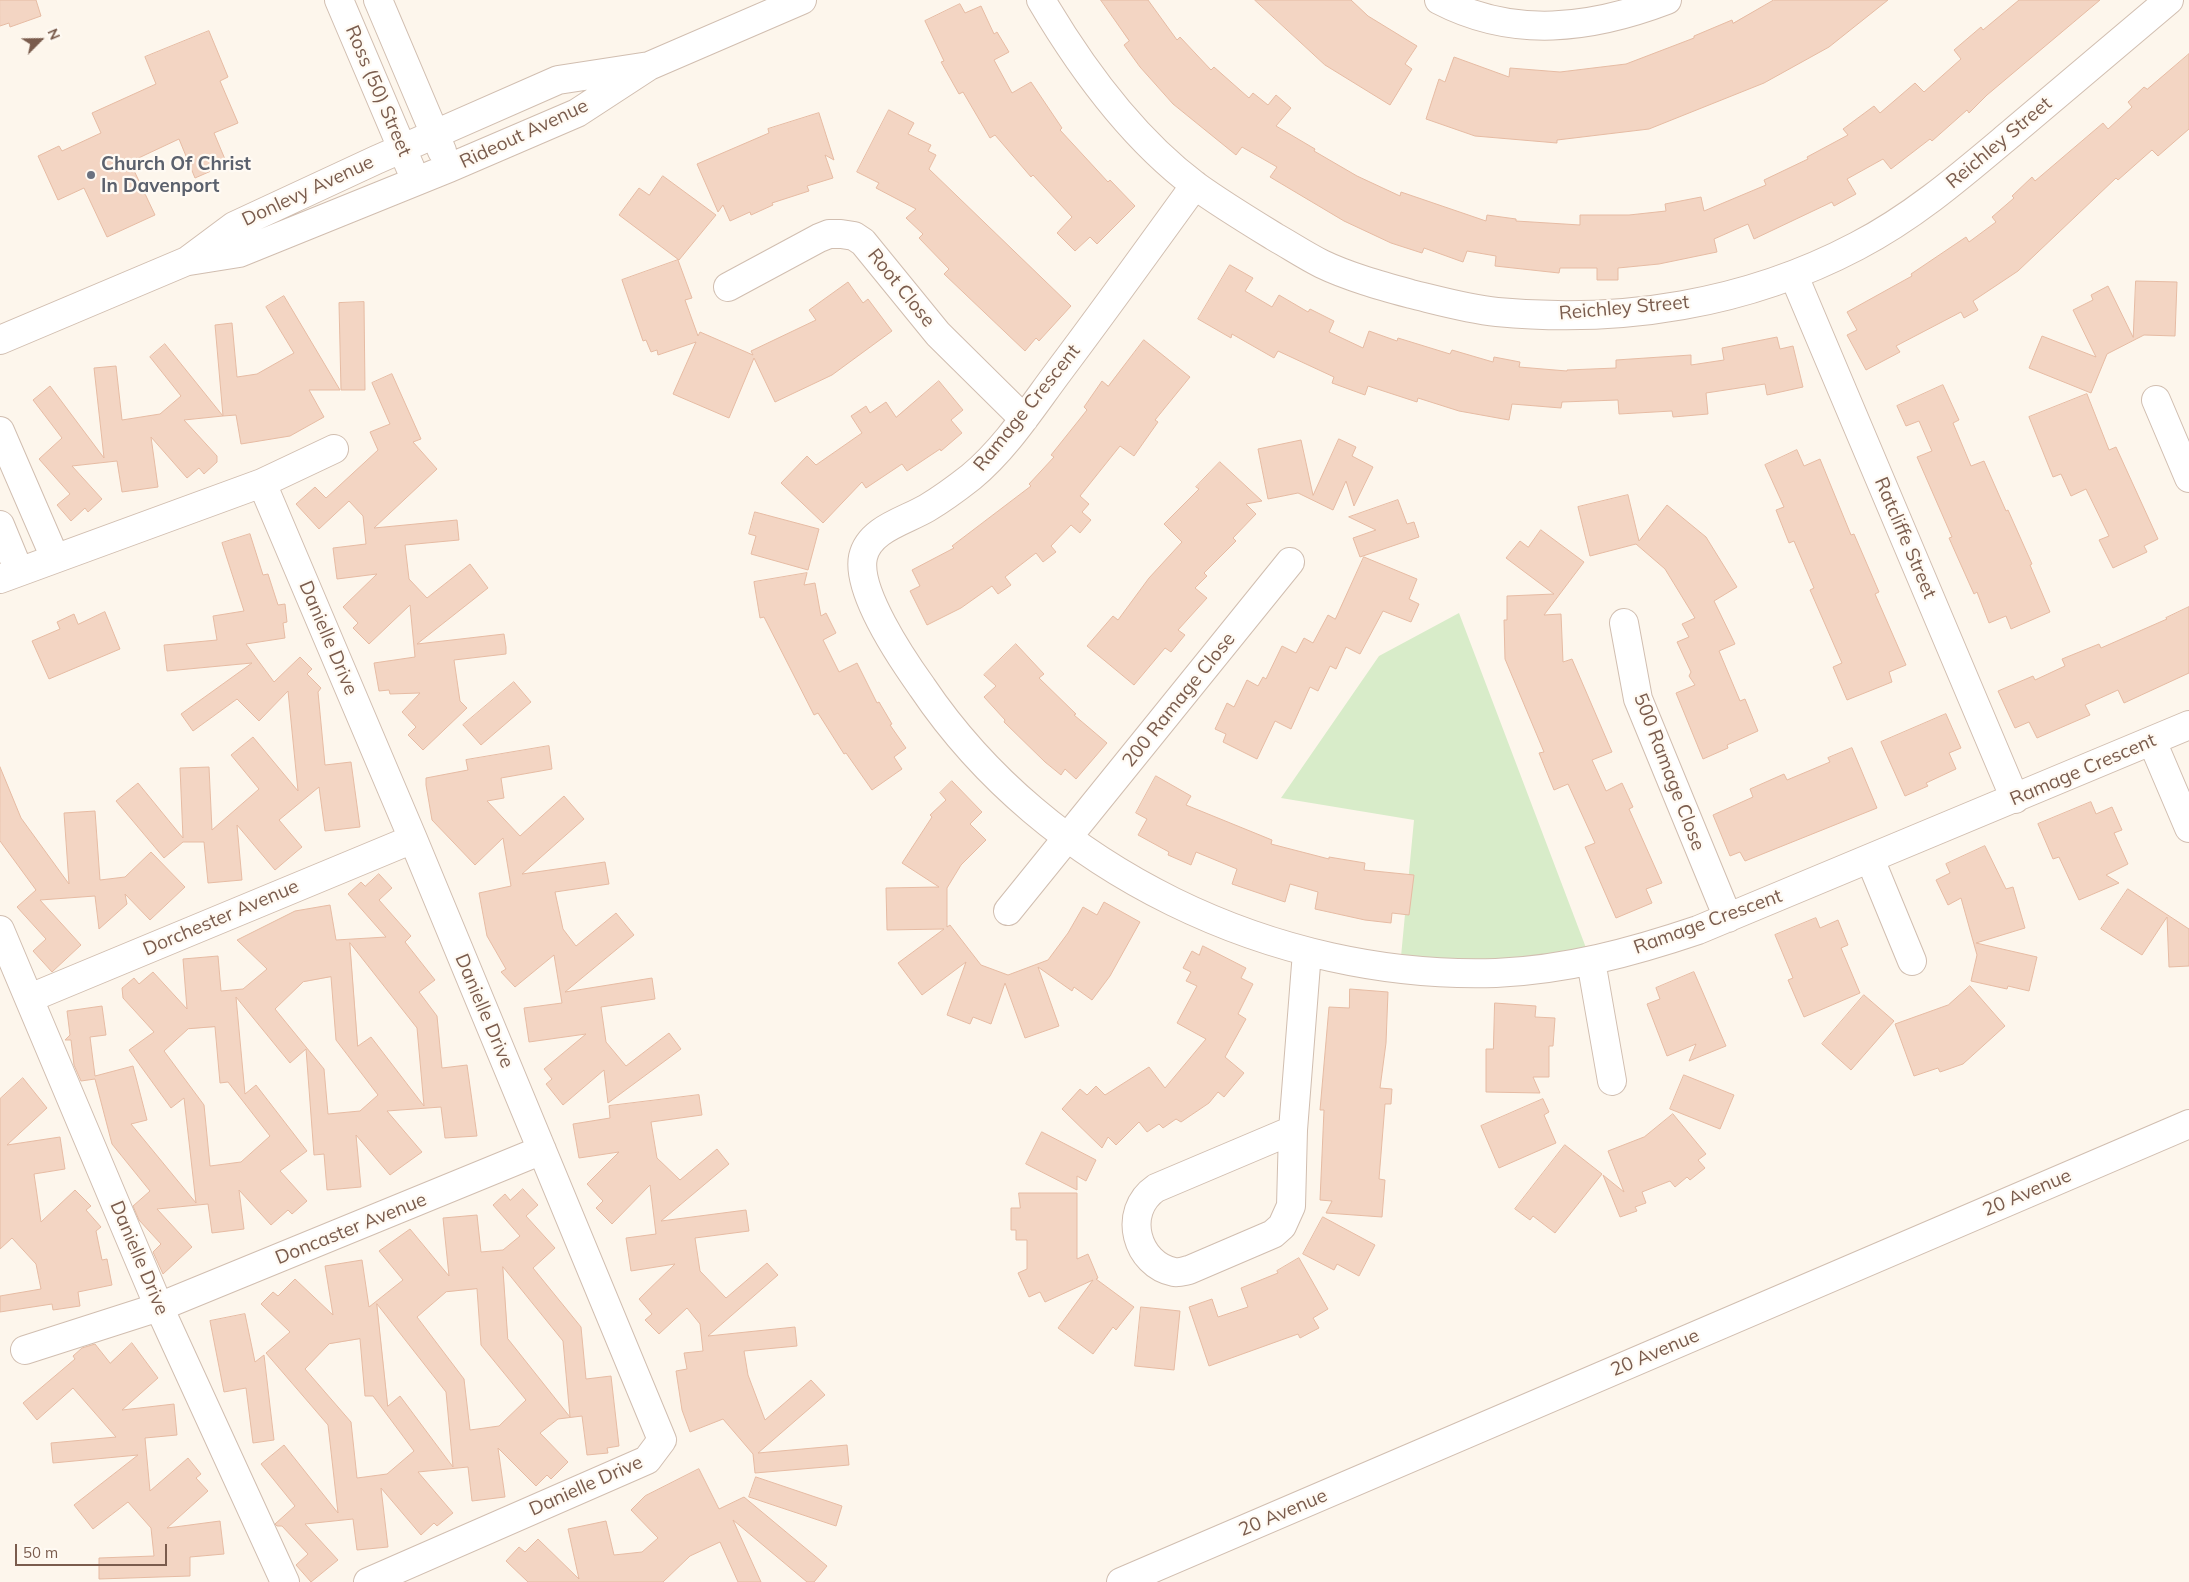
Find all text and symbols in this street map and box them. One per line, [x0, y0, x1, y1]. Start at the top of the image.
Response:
north arrow [15, 15, 65, 65]
street label: Ross (50) Street [340, 22, 416, 160]
text: N [43, 26, 64, 43]
street label: Reichley Street [1942, 92, 2056, 194]
street label: Rideout Avenue [456, 94, 592, 174]
street label: Donlevy Avenue [239, 151, 377, 231]
place label: Church Of Christ In Davenport [101, 153, 251, 197]
marker: Church Of Christ In Davenport [85, 169, 97, 181]
street label: Root Close [862, 244, 940, 332]
street label: Reichley Street [1558, 291, 1690, 325]
street label: Ramage Crescent [969, 340, 1085, 476]
street label: Ratcliffe Street [1869, 474, 1941, 602]
street label: Danielle Drive [294, 577, 362, 699]
street label: 200 Ramage Close [1118, 628, 1240, 772]
street label: 500 Ramage Close [1628, 690, 1710, 854]
street label: Ramage Crescent [2007, 729, 2159, 811]
street label: Dorchester Avenue [140, 875, 302, 961]
street label: Ramage Crescent [1631, 885, 1785, 959]
street label: Danielle Drive [450, 950, 518, 1072]
street label: 20 Avenue [1979, 1164, 2075, 1222]
street label: Doncaster Avenue [272, 1188, 430, 1270]
street label: Danielle Drive [105, 1197, 173, 1319]
street label: 20 Avenue [1607, 1324, 1703, 1382]
street label: Danielle Drive [526, 1451, 646, 1521]
street label: 20 Avenue [1235, 1484, 1331, 1542]
scale bar [18, 1534, 170, 1566]
text: 50 m [23, 1543, 58, 1562]

